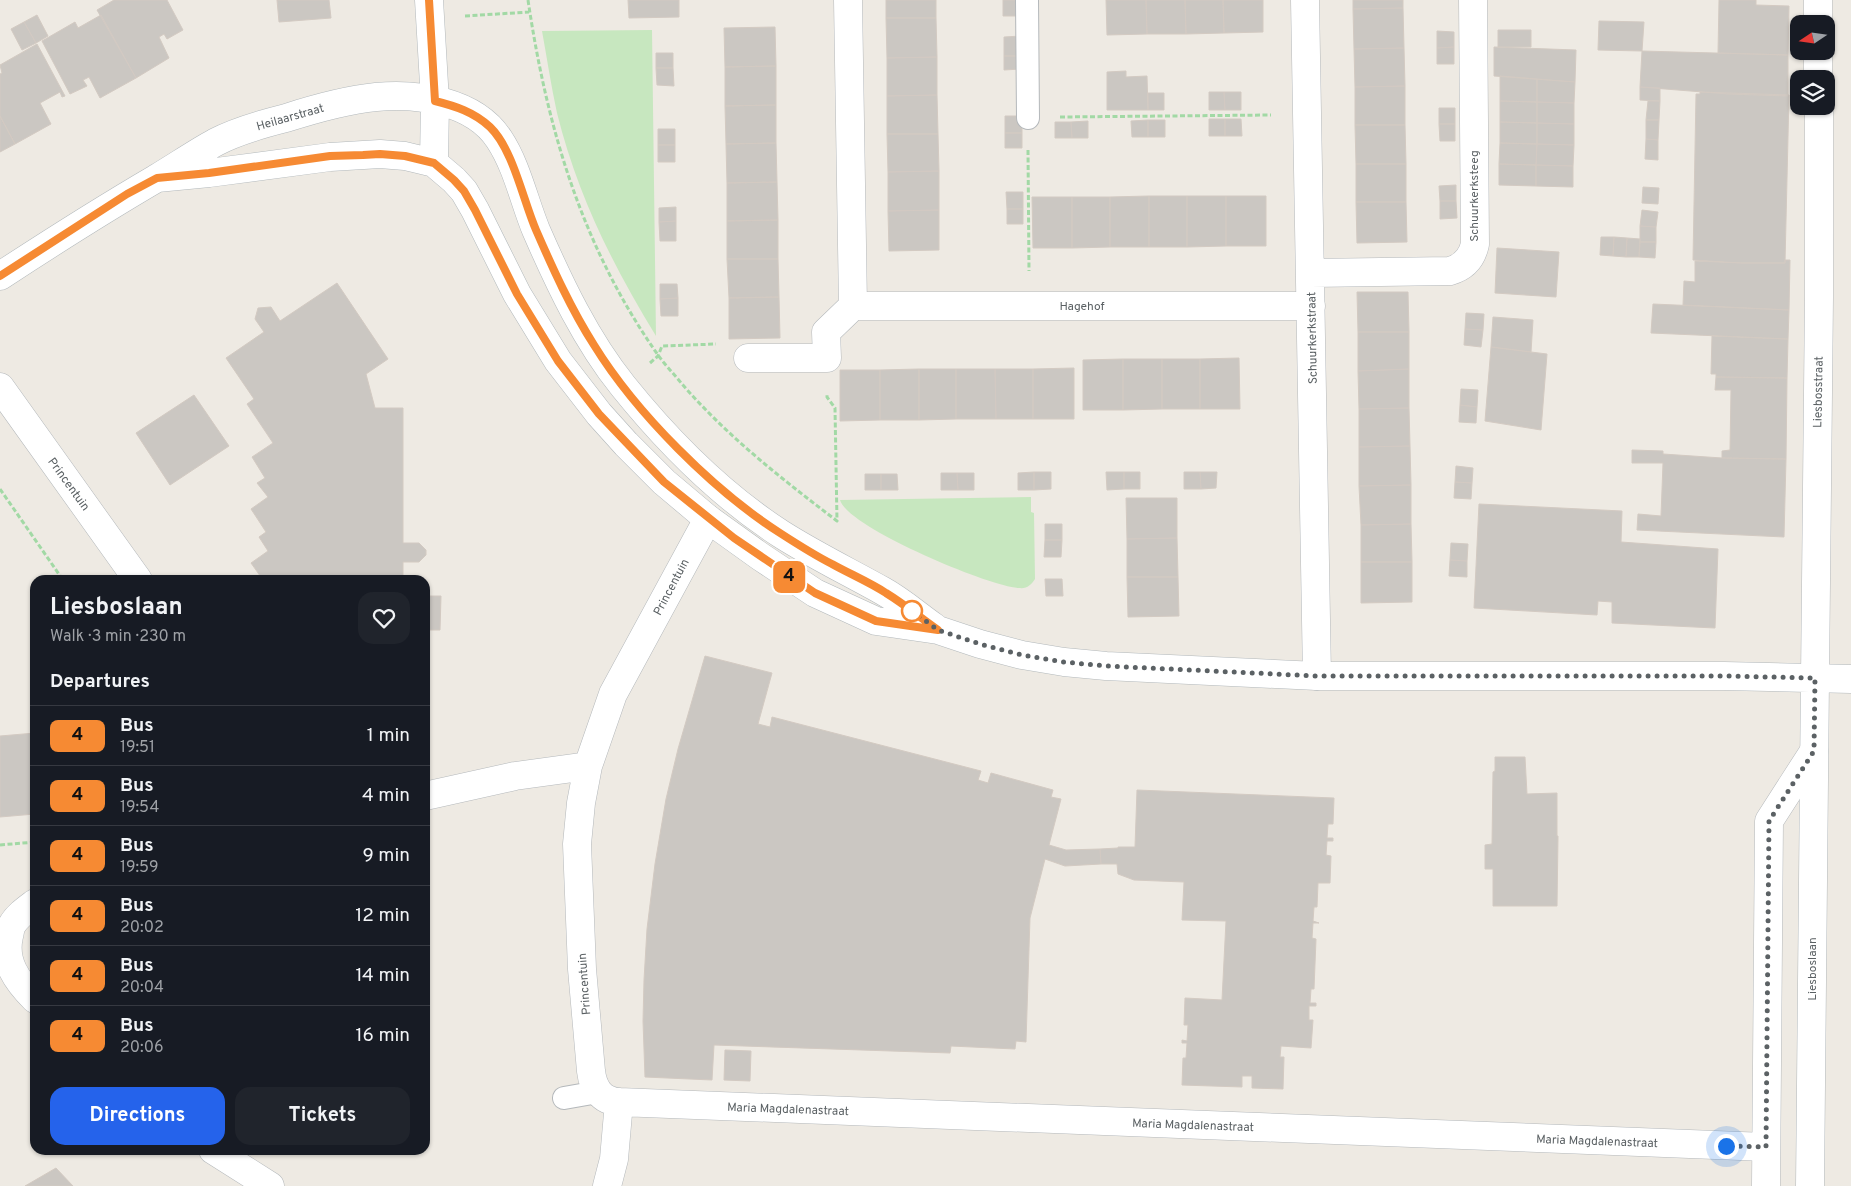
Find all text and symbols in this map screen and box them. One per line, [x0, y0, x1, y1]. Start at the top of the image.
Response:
north arrow [1790, 15, 1835, 60]
map controls [1790, 15, 1835, 115]
button: layers [1790, 70, 1835, 115]
street label: Heilaarstraat [255, 101, 326, 135]
street label: Schuurkerksteeg [1467, 150, 1483, 242]
street label: Schuurkerkstraat [1304, 292, 1322, 384]
street label: Hagehof [1059, 299, 1105, 315]
street label: Liesbosstraat [1810, 356, 1828, 428]
street label: Princentuin [43, 455, 93, 514]
street label: Princentuin [650, 556, 694, 619]
line badge: 4 [773, 561, 805, 593]
text: 4 [783, 565, 795, 588]
button: heart [358, 592, 410, 644]
text: Liesboslaan [50, 593, 183, 623]
unlabelled marker [901, 600, 923, 622]
text: Walk · 3 min · 230 m [50, 627, 186, 647]
text: Departures [50, 670, 150, 694]
text: Bus [120, 714, 154, 738]
text: 4 [72, 724, 83, 747]
text: 1 min [367, 724, 410, 748]
text: 19:51 [120, 738, 155, 758]
text: Bus [120, 774, 154, 798]
text: 4 [72, 784, 83, 807]
text: 4 min [362, 784, 410, 808]
text: 19:54 [120, 798, 159, 818]
text: Bus [120, 834, 154, 858]
text: 4 [72, 844, 83, 867]
text: 9 min [363, 844, 410, 868]
text: 19:59 [120, 858, 158, 878]
text: Bus [120, 894, 154, 918]
text: 4 [72, 904, 83, 927]
text: 12 min [355, 904, 410, 928]
text: 20:02 [120, 918, 164, 938]
street label: Liesboslaan [1805, 937, 1821, 1001]
street label: Princentuin [575, 952, 595, 1016]
text: Bus [120, 954, 154, 978]
text: 4 [72, 964, 83, 987]
text: 14 min [355, 964, 410, 988]
text: 20:04 [120, 978, 164, 998]
text: Bus [120, 1014, 154, 1038]
text: 4 [72, 1024, 83, 1047]
text: 16 min [355, 1024, 410, 1048]
text: 20:06 [120, 1038, 164, 1058]
button: Directions [50, 1087, 225, 1145]
button: Tickets [235, 1087, 410, 1145]
street label: Maria Magdalenastraat [727, 1100, 849, 1120]
street label: Maria Magdalenastraat [1132, 1116, 1254, 1136]
street label: Maria Magdalenastraat [1536, 1132, 1658, 1152]
your location [1714, 1134, 1739, 1159]

